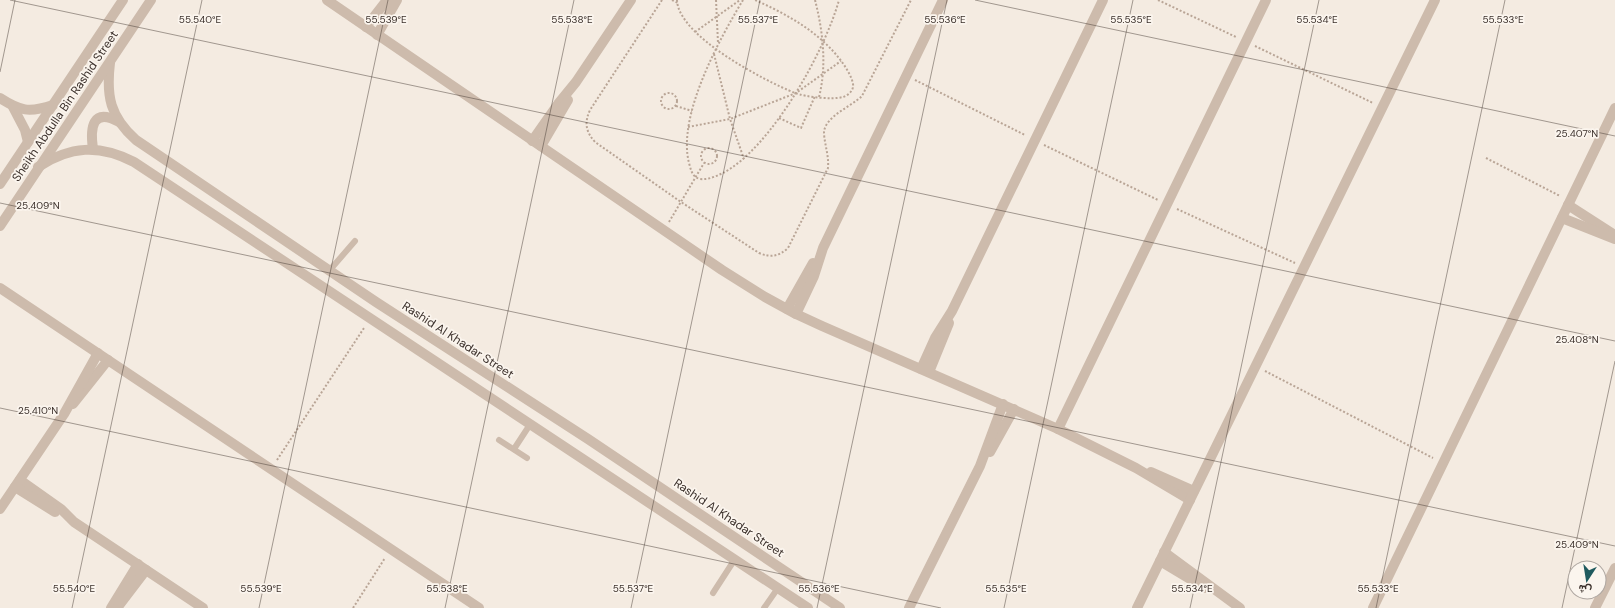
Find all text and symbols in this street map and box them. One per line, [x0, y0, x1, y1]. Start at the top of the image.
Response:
text: 55.540°E [179, 13, 221, 26]
text: 55.539°E [365, 13, 407, 26]
text: 55.538°E [551, 13, 593, 26]
text: 55.537°E [738, 13, 779, 26]
text: 55.536°E [924, 13, 966, 26]
text: 55.535°E [1110, 13, 1152, 26]
text: 55.534°E [1296, 13, 1338, 26]
text: 55.533°E [1482, 13, 1524, 26]
street label: Sheikh Abdulla Bin Rashid Street [8, 27, 122, 185]
text: 25.407°N [1556, 127, 1598, 140]
text: 25.409°N [16, 199, 60, 212]
street label: Rashid Al Khadar Street [399, 298, 517, 382]
text: 25.408°N [1555, 333, 1599, 346]
text: 25.410°N [18, 404, 58, 417]
street label: Rashid Al Khadar Street [671, 475, 788, 561]
text: 25.409°N [1555, 538, 1599, 551]
north arrow [1567, 560, 1607, 600]
text: 55.540°E [53, 582, 95, 595]
text: 55.539°E [240, 582, 282, 595]
text: 55.538°E [426, 582, 468, 595]
text: 55.537°E [613, 582, 654, 595]
text: 55.536°E [798, 582, 840, 595]
text: 55.535°E [985, 582, 1027, 595]
text: 55.534°E [1171, 582, 1213, 595]
text: 55.533°E [1357, 582, 1399, 595]
text: ش [1577, 582, 1593, 598]

